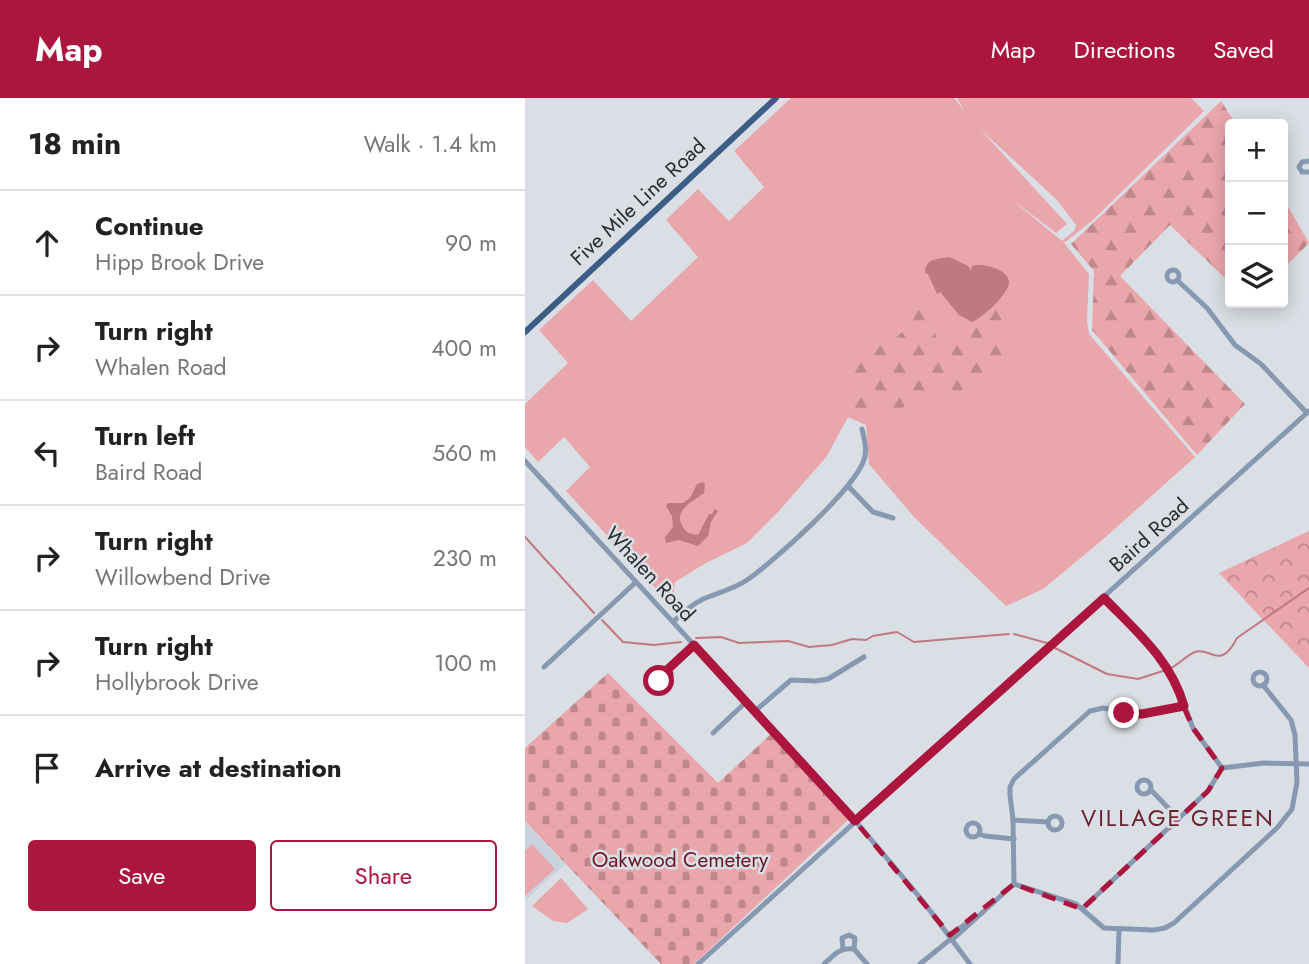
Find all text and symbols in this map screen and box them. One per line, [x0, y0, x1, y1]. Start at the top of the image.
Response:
text: Map [35, 26, 103, 73]
text: Map [991, 32, 1036, 67]
text: Directions [1074, 32, 1175, 67]
text: Saved [1213, 32, 1274, 67]
map controls [1225, 119, 1288, 308]
button: + [1225, 119, 1288, 182]
text: 18 min [28, 122, 121, 165]
text: Walk · 1.4 km [364, 127, 497, 161]
street label: Five Mile Line Road [564, 131, 712, 273]
button: − [1225, 182, 1288, 245]
text: Continue [95, 207, 204, 245]
icon: ahead [28, 224, 66, 262]
text: 90 m [445, 226, 497, 260]
text: Hipp Brook Drive [95, 245, 264, 279]
button: layers [1225, 245, 1288, 308]
text: Turn right [95, 312, 213, 350]
icon: right [28, 329, 66, 367]
text: 400 m [431, 331, 497, 365]
text: Whalen Road [95, 350, 227, 384]
text: Turn left [95, 417, 195, 455]
icon: left [28, 434, 66, 472]
text: 560 m [432, 436, 497, 470]
text: Baird Road [95, 455, 202, 489]
street label: Baird Road [1103, 491, 1195, 579]
street label: Whalen Road [598, 520, 702, 628]
text: Turn right [95, 522, 213, 560]
icon: right [28, 539, 66, 577]
text: 230 m [433, 541, 497, 575]
text: Willowbend Drive [95, 560, 270, 594]
text: Turn right [95, 627, 213, 665]
icon: right [28, 644, 66, 682]
text: 100 m [434, 646, 497, 680]
text: Hollybrook Drive [95, 665, 259, 699]
route start [643, 665, 674, 696]
route end [1108, 697, 1139, 728]
icon: arrive [28, 749, 66, 787]
text: Arrive at destination [95, 749, 342, 787]
district label: VILLAGE GREEN [1081, 801, 1275, 835]
button: Save [28, 840, 256, 911]
button: Share [270, 840, 497, 911]
park label: Oakwood Cemetery [592, 845, 769, 875]

